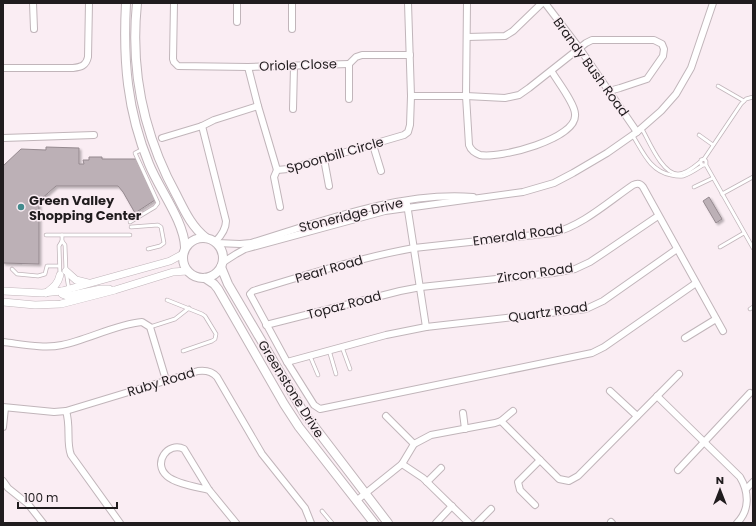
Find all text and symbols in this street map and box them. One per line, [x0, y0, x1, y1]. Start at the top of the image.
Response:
street label: Brandy Bush Road [549, 14, 633, 120]
street label: Oriole Close [259, 54, 337, 76]
street label: Spoonbill Circle [284, 132, 386, 178]
place label: Green Valley Shopping Center [29, 191, 142, 225]
street label: Stoneridge Drive [297, 193, 405, 237]
marker: Green Valley Shopping Center [16, 202, 26, 212]
street label: Emerald Road [472, 219, 564, 251]
street label: Pearl Road [293, 250, 365, 288]
street label: Zircon Road [496, 258, 574, 288]
street label: Topaz Road [305, 286, 383, 324]
street label: Quartz Road [507, 297, 589, 327]
street label: Greenstone Drive [253, 337, 329, 441]
street label: Ruby Road [125, 363, 197, 401]
north arrow [700, 470, 740, 510]
text: N [716, 472, 724, 488]
scale bar [18, 484, 117, 510]
text: 100 m [24, 489, 58, 506]

